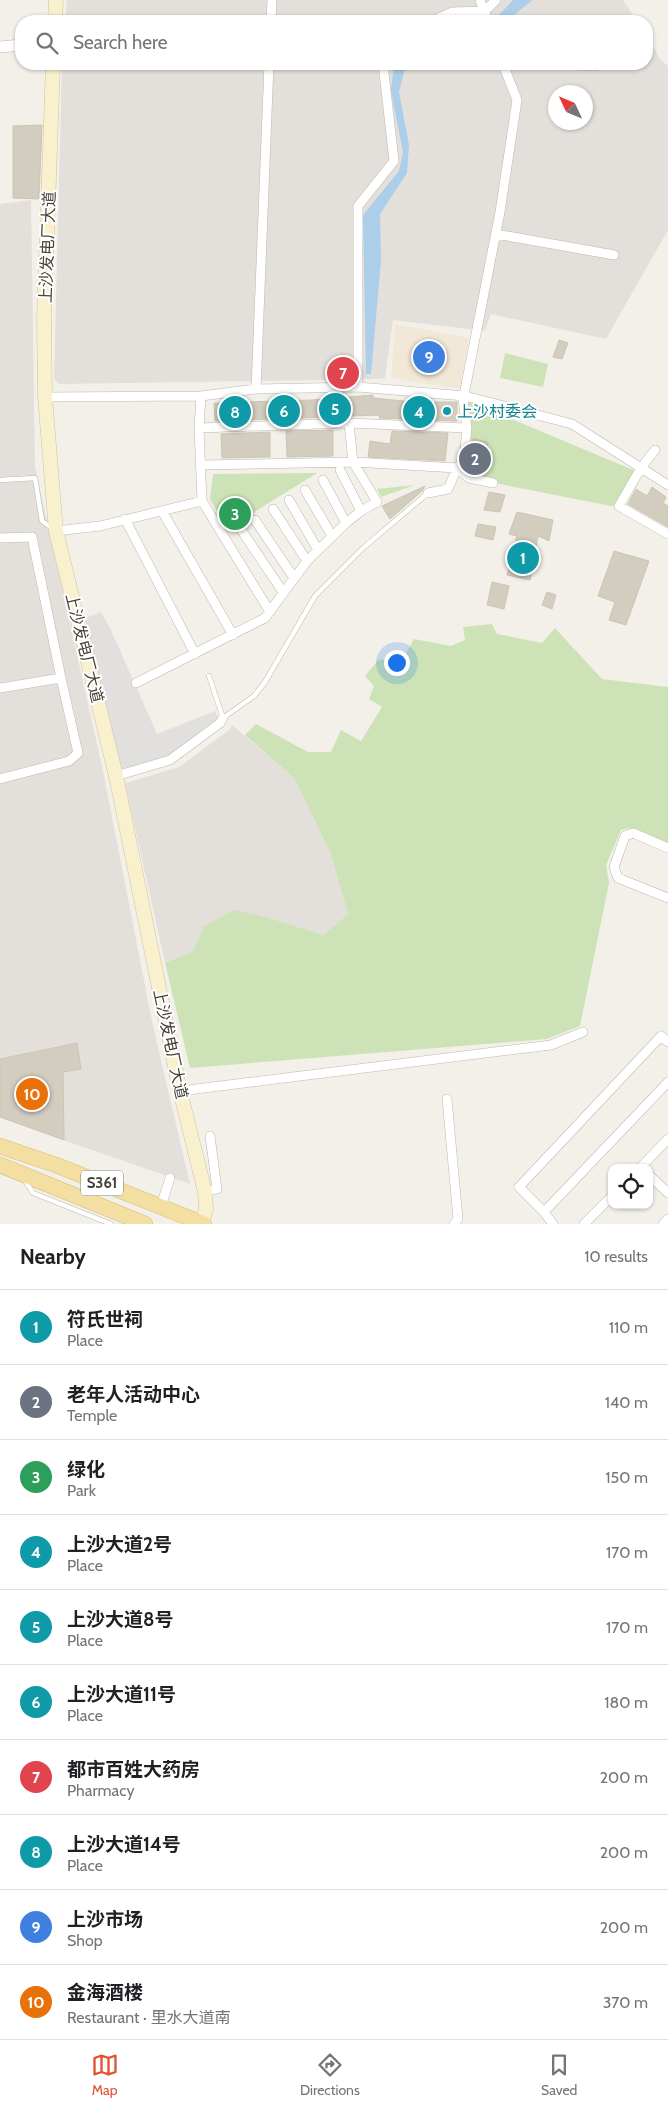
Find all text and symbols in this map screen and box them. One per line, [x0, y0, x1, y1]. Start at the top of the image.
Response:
search box [15, 15, 653, 70]
icon: search [33, 29, 61, 57]
text: Search here [73, 31, 167, 54]
north arrow [548, 85, 593, 130]
street label: 上沙发电厂大道 [36, 191, 59, 303]
pin: 9 [413, 338, 445, 376]
pin: 7 [327, 354, 359, 392]
pin: 5 [319, 390, 351, 428]
pin: 6 [268, 392, 300, 430]
pin: 8 [219, 393, 251, 431]
pin: 4 [403, 393, 435, 431]
place label: 上沙村委会 [457, 402, 537, 421]
marker: 上沙村委会 [441, 405, 453, 417]
pin: 2 [459, 440, 491, 478]
pin: 3 [219, 495, 251, 533]
pin: 1 [507, 539, 539, 577]
street label: 上沙发电厂大道 [62, 591, 107, 705]
your location [384, 650, 410, 676]
street label: 上沙发电厂大道 [150, 987, 191, 1101]
pin: 10 [16, 1075, 48, 1113]
map controls [608, 1164, 653, 1209]
button: locate [608, 1164, 653, 1209]
road number: S361 [81, 1170, 123, 1196]
text: Nearby [20, 1244, 86, 1269]
text: 10 results [584, 1247, 648, 1266]
text: 符氏世祠 [67, 1308, 143, 1331]
text: 1 [33, 1318, 39, 1337]
text: 110 m [609, 1318, 648, 1337]
text: Place [67, 1331, 103, 1350]
text: 老年人活动中心 [67, 1383, 200, 1406]
text: 2 [32, 1393, 40, 1412]
text: 140 m [605, 1393, 648, 1412]
text: Temple [67, 1406, 117, 1425]
text: 绿化 [67, 1458, 105, 1481]
text: 3 [32, 1468, 40, 1487]
text: 150 m [605, 1468, 648, 1487]
text: Park [67, 1481, 96, 1500]
text: 上沙大道2号 [67, 1533, 172, 1556]
text: 4 [31, 1543, 41, 1562]
text: 170 m [606, 1543, 648, 1562]
text: Place [67, 1556, 103, 1575]
text: 上沙大道8号 [67, 1608, 173, 1631]
text: 5 [32, 1618, 40, 1637]
text: 170 m [606, 1618, 648, 1637]
text: Place [67, 1631, 103, 1650]
text: 上沙大道11号 [67, 1683, 176, 1706]
text: 6 [32, 1693, 41, 1712]
text: 180 m [604, 1693, 648, 1712]
text: Place [67, 1706, 103, 1725]
text: 都市百姓大药房 [67, 1758, 200, 1781]
text: 7 [32, 1768, 40, 1787]
text: 200 m [600, 1768, 648, 1787]
text: Pharmacy [67, 1781, 135, 1800]
text: 上沙大道14号 [67, 1833, 181, 1856]
text: 8 [31, 1843, 41, 1862]
text: 200 m [600, 1843, 648, 1862]
text: Place [67, 1856, 103, 1875]
text: 上沙市场 [67, 1908, 143, 1931]
text: 9 [32, 1918, 41, 1937]
text: 200 m [600, 1918, 648, 1937]
text: Shop [67, 1931, 103, 1950]
text: 金海酒楼 [67, 1981, 143, 2004]
text: 10 [27, 1993, 45, 2012]
text: 370 m [603, 1993, 648, 2012]
text: Restaurant · 里水大道南 [67, 2008, 230, 2027]
tab: Map [91, 2051, 119, 2099]
tab: Directions [300, 2051, 360, 2099]
tab: Saved [541, 2051, 577, 2099]

